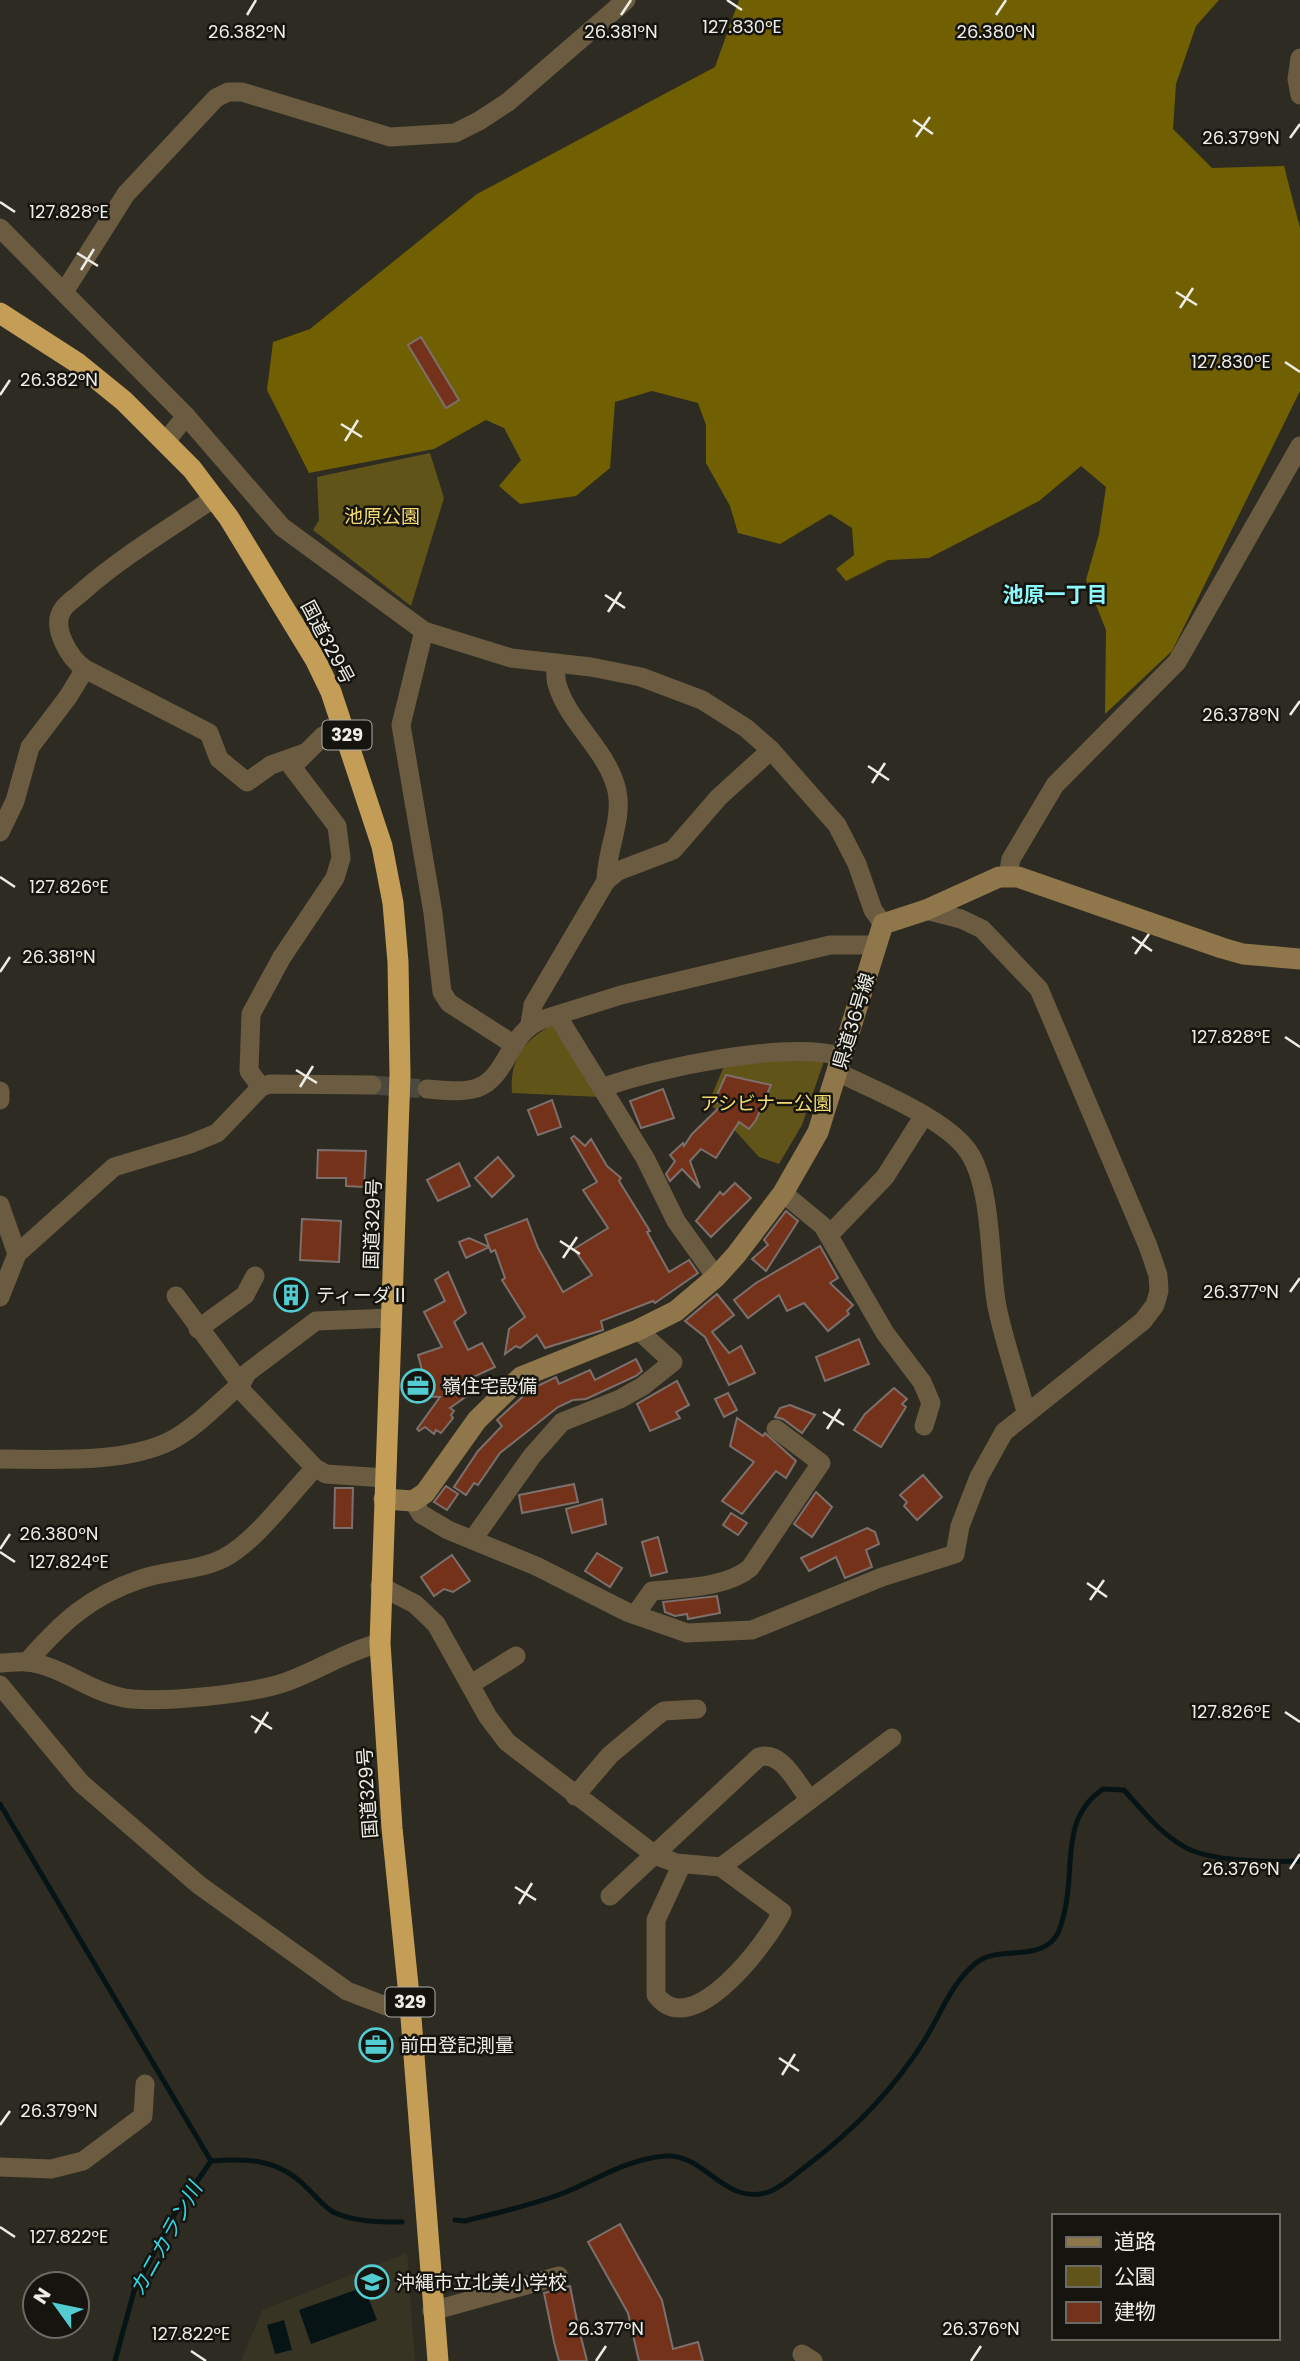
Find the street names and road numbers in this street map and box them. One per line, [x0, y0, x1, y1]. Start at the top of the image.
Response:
street label: 国道329号 [294, 596, 361, 689]
road number: 329 [322, 720, 372, 750]
street label: 県道36号線 [826, 970, 881, 1073]
street label: 国道329号 [357, 1178, 388, 1270]
street label: 国道329号 [351, 1747, 384, 1839]
road number: 329 [386, 1988, 434, 2016]

